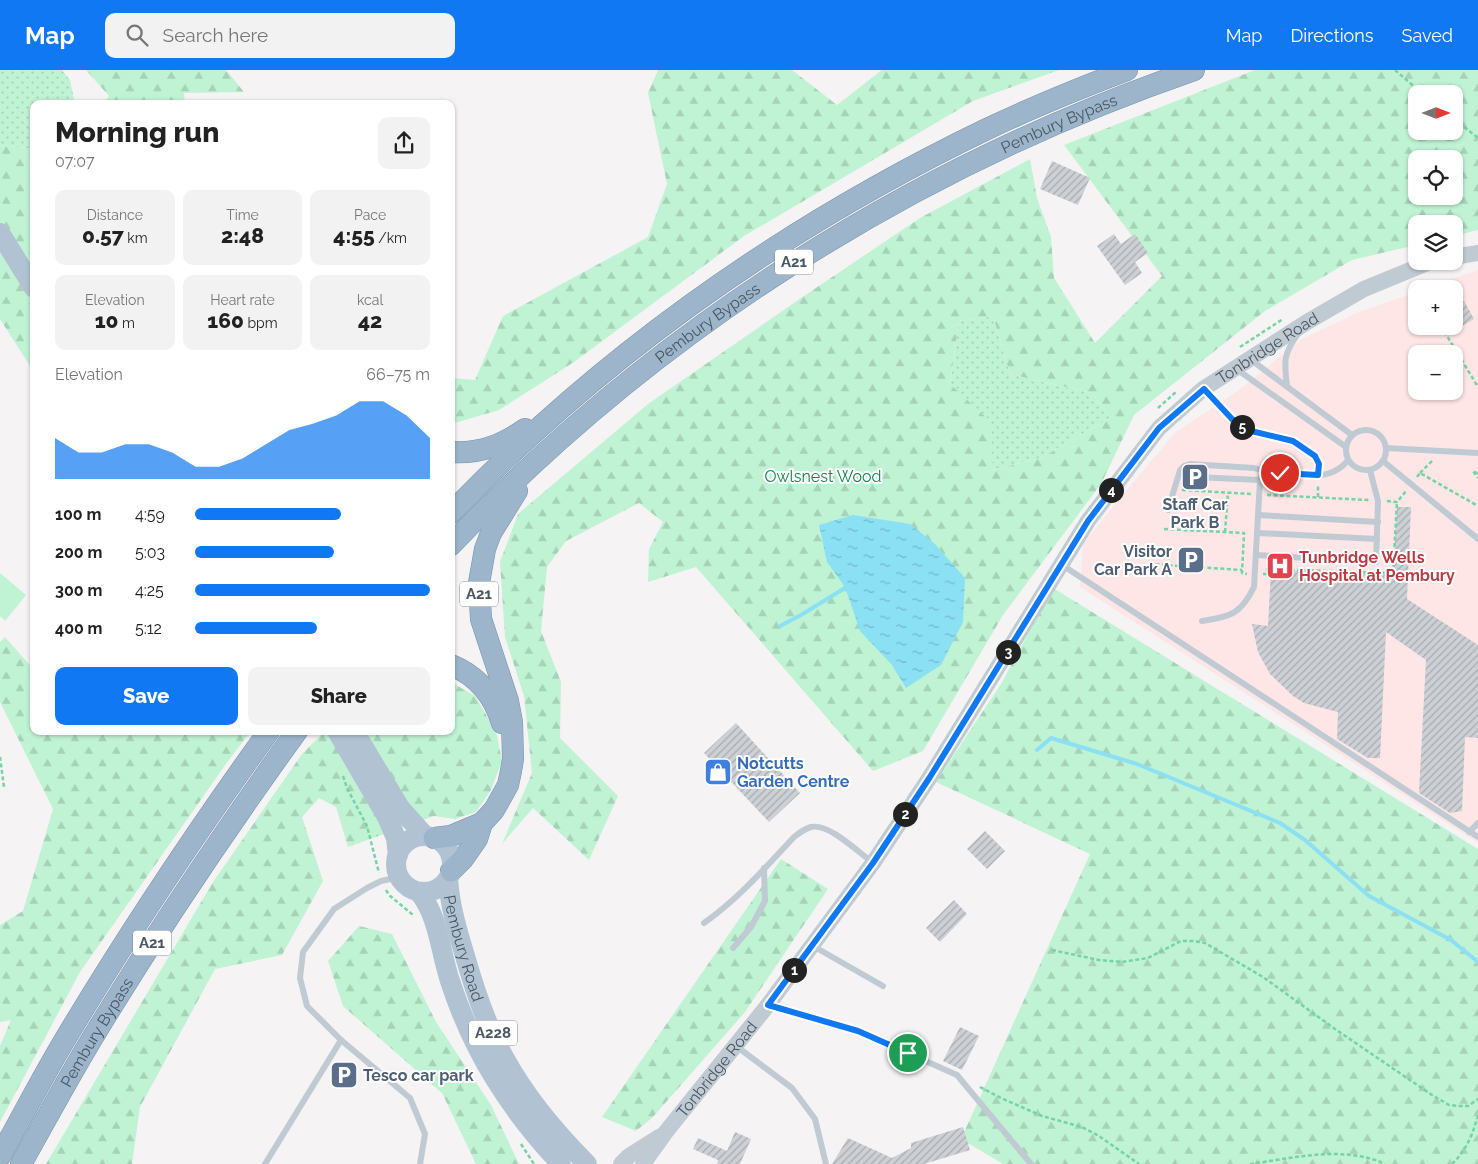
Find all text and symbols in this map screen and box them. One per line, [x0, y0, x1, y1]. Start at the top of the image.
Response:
search box [105, 13, 455, 58]
text: Map [25, 21, 75, 50]
icon: search [123, 21, 151, 49]
text: Search here [163, 24, 268, 46]
text: Map [1226, 25, 1262, 46]
text: Directions [1290, 25, 1374, 46]
text: Saved [1402, 25, 1453, 46]
north arrow [1408, 85, 1462, 140]
map controls [1408, 85, 1463, 400]
street label: Pembury Bypass [998, 90, 1120, 157]
text: Morning run [55, 116, 219, 149]
button: share [378, 117, 430, 169]
button: locate [1408, 150, 1463, 205]
text: 07:07 [55, 152, 94, 171]
text: Distance [87, 207, 143, 223]
text: Time [226, 207, 259, 223]
text: Pace [354, 207, 386, 223]
button: layers [1408, 215, 1463, 270]
text: 0.57 [82, 223, 124, 248]
text: 2:48 [221, 223, 264, 248]
text: 4:55 [333, 223, 375, 248]
text: km [124, 230, 148, 246]
text: /km [375, 230, 407, 246]
road number: A21 [775, 250, 813, 274]
street label: Pembury Bypass [651, 278, 764, 367]
button: + [1408, 280, 1463, 335]
text: Elevation [85, 292, 145, 308]
text: Heart rate [210, 292, 275, 308]
text: kcal [357, 292, 383, 308]
text: 10 [95, 308, 119, 333]
text: 160 [207, 308, 244, 333]
text: 42 [358, 308, 382, 333]
street label: Tonbridge Road [1213, 308, 1322, 388]
text: m [119, 315, 135, 331]
text: bpm [244, 315, 278, 331]
button: − [1408, 345, 1463, 400]
text: Elevation [55, 365, 123, 384]
text: 66–75 m [366, 365, 430, 384]
pin: 5 [1230, 414, 1254, 440]
text: 5 [1239, 419, 1246, 435]
pin [1259, 452, 1301, 494]
icon: check [1266, 459, 1294, 487]
parking icon: Staff Car Park B [1180, 462, 1210, 492]
park label: Owlsnest Wood [764, 467, 882, 486]
pin: 4 [1098, 478, 1124, 502]
text: 4 [1108, 482, 1116, 498]
place label: Staff Car Park B [1162, 495, 1228, 532]
text: 100 m [55, 505, 101, 524]
text: 4:59 [135, 505, 165, 524]
place label: Visitor Car Park A [1094, 542, 1172, 579]
text: 200 m [55, 543, 102, 562]
text: 5:03 [135, 543, 165, 562]
parking icon: Visitor Car Park A [1176, 545, 1206, 575]
place label: Tunbridge Wells Hospital at Pembury [1299, 548, 1455, 585]
hospital icon: Tunbridge Wells Hospital at Pembury [1265, 551, 1295, 581]
text: 300 m [55, 581, 102, 600]
text: 4:25 [135, 581, 164, 600]
road number: A21 [460, 582, 498, 606]
text: 400 m [55, 619, 103, 638]
text: 5:12 [135, 619, 162, 638]
pin: 3 [996, 640, 1020, 664]
text: 3 [1005, 644, 1012, 660]
button: Save [55, 667, 238, 725]
button: Share [248, 667, 430, 725]
place label: Notcutts Garden Centre [737, 754, 850, 791]
shop icon: Notcutts Garden Centre [703, 757, 733, 787]
pin: 2 [892, 802, 918, 826]
text: 2 [902, 806, 909, 822]
street label: Pembury Road [440, 893, 488, 1004]
road number: A21 [133, 930, 171, 956]
pin: 1 [782, 958, 806, 982]
text: 1 [791, 962, 798, 978]
street label: Pembury Bypass [56, 974, 137, 1090]
street label: Tonbridge Road [672, 1017, 761, 1121]
road number: A228 [469, 1020, 517, 1046]
pin [887, 1032, 929, 1074]
icon: arrive [894, 1039, 922, 1067]
parking icon: Tesco car park [329, 1060, 359, 1090]
place label: Tesco car park [363, 1066, 474, 1085]

